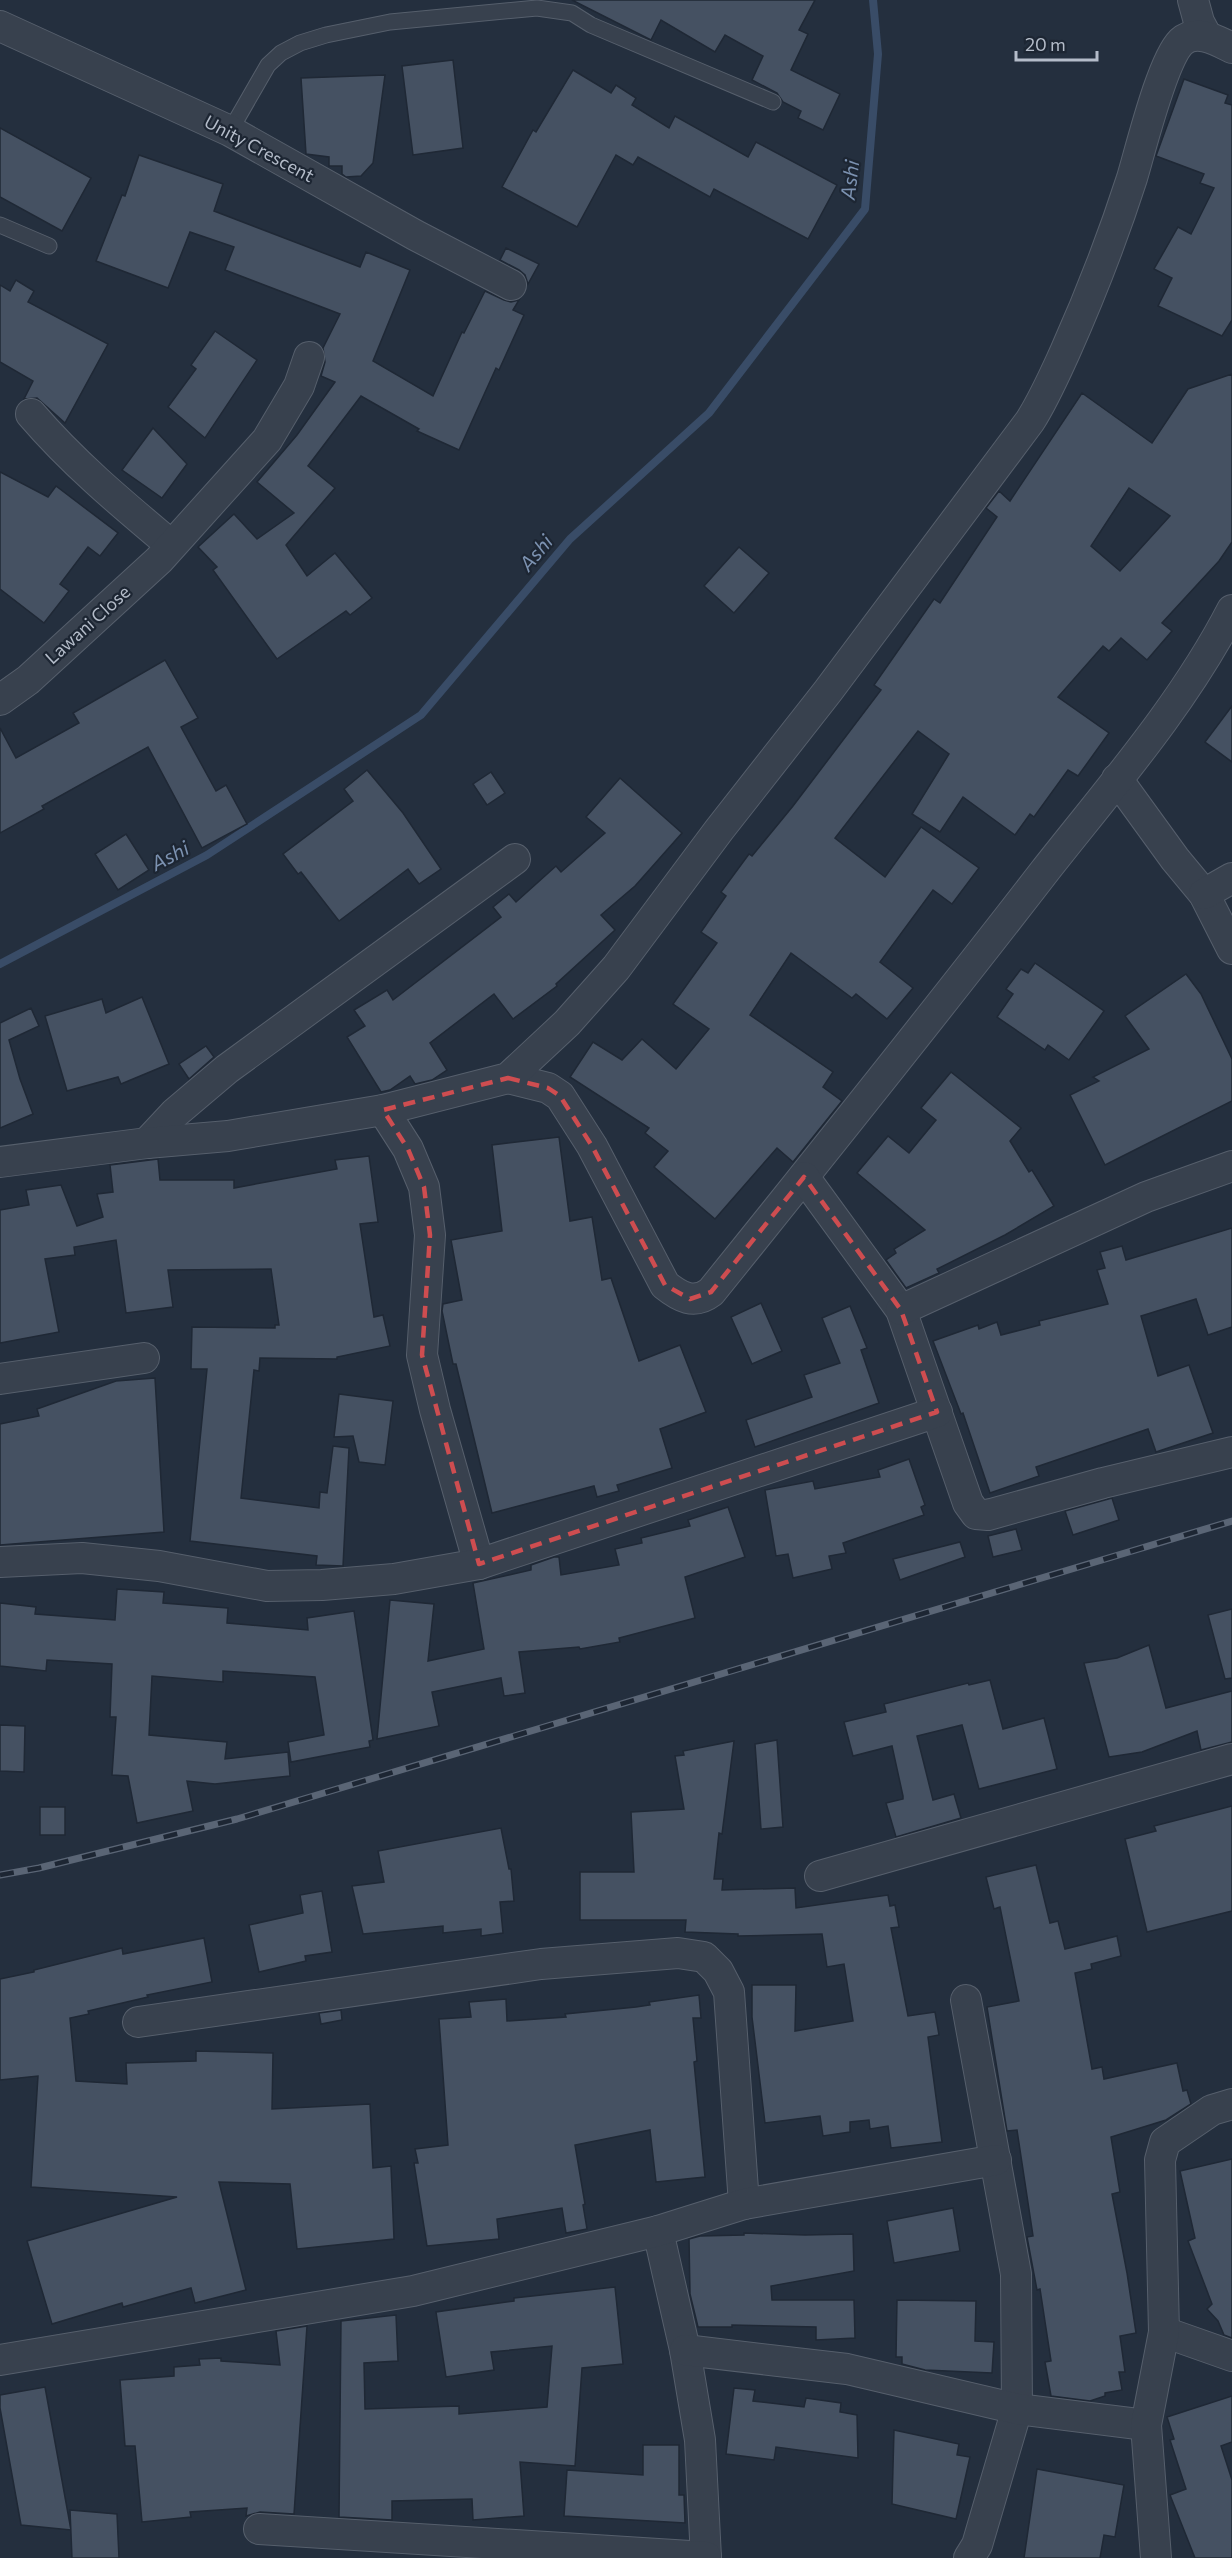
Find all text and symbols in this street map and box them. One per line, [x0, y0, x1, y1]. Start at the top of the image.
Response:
scale bar [1016, 24, 1097, 62]
text: 20 m [1025, 33, 1066, 55]
street label: Unity Crescent [201, 110, 318, 186]
water label: Ashi [835, 158, 863, 202]
water label: Ashi [513, 529, 558, 576]
street label: Lawani Close [40, 580, 134, 668]
water label: Ashi [146, 835, 193, 875]

